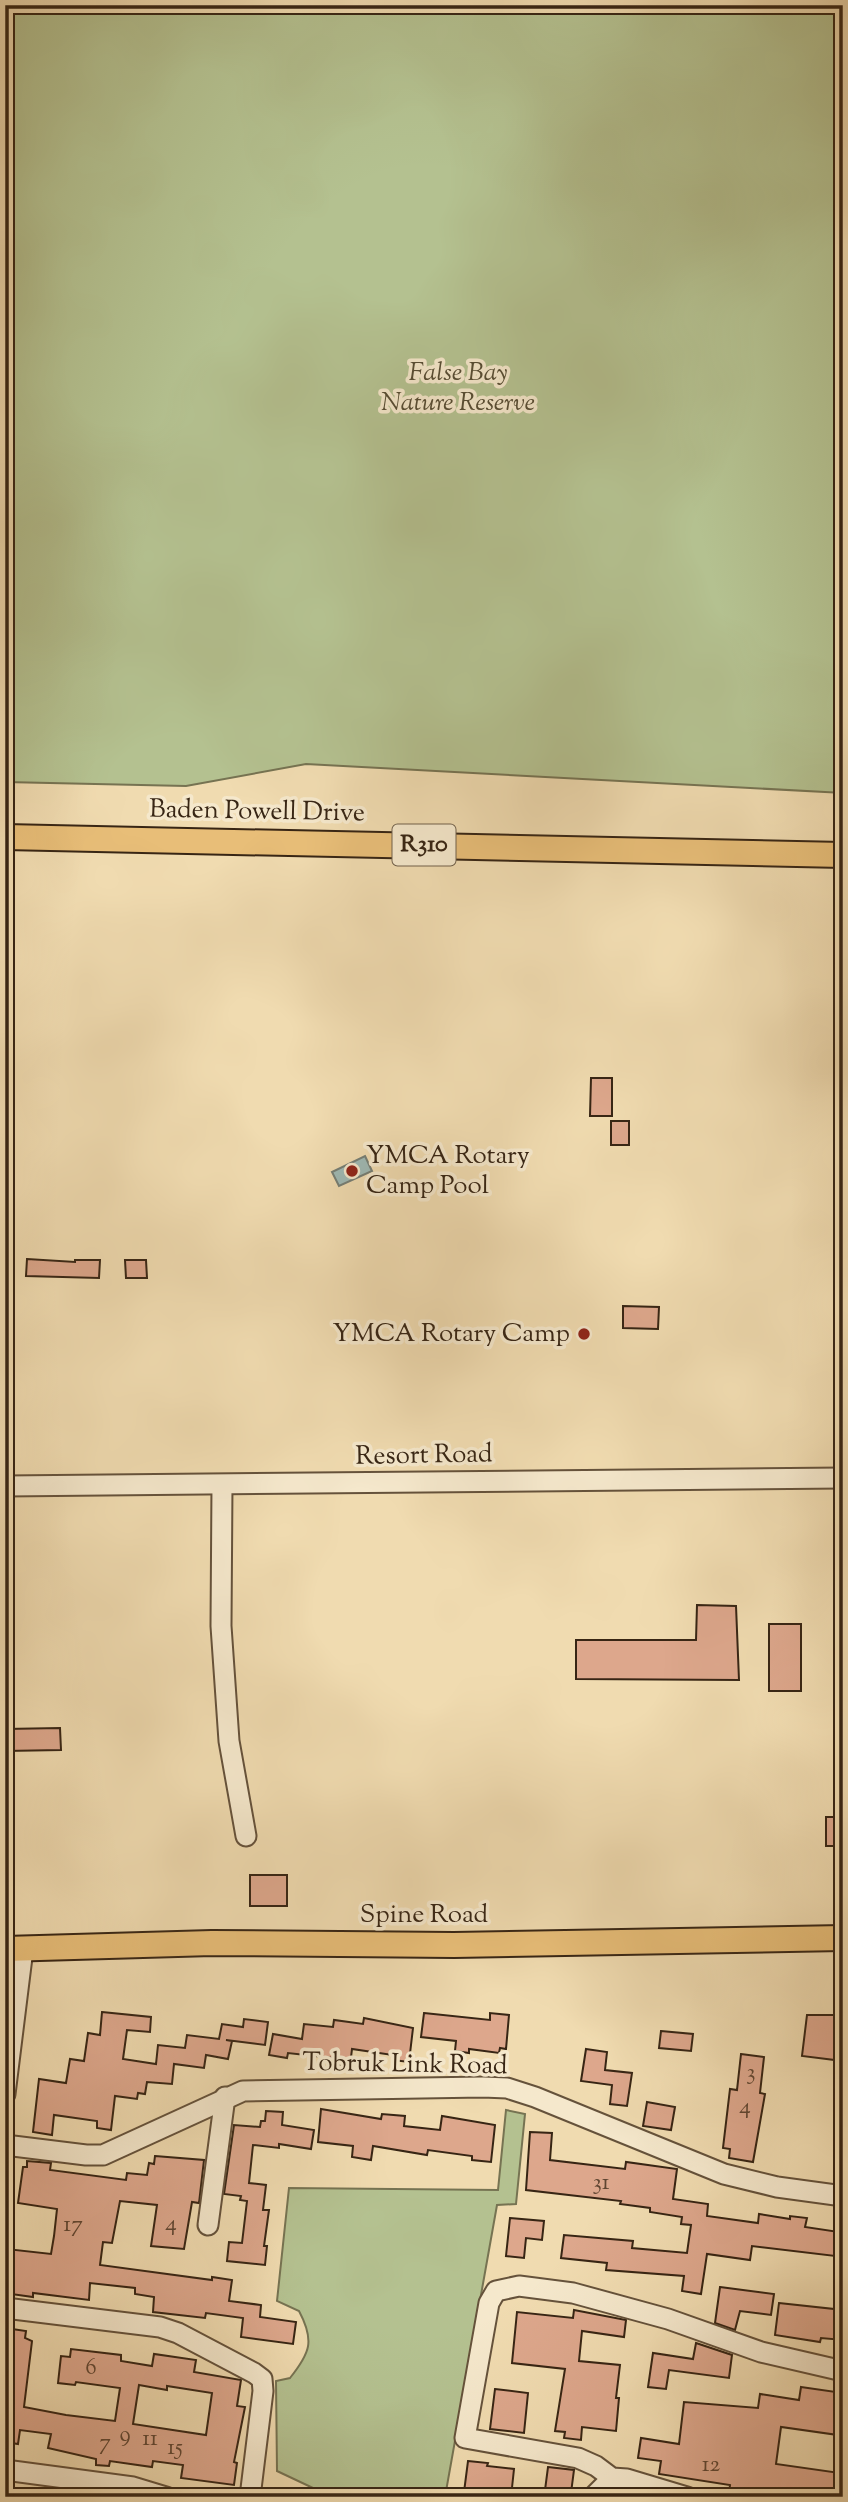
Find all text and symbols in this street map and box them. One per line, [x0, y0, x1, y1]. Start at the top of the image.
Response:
park label: False Bay Nature Reserve [381, 355, 535, 422]
street label: Baden Powell Drive [149, 792, 365, 832]
road number: R310 [392, 824, 456, 866]
place label: YMCA Rotary Camp Pool [366, 1138, 530, 1205]
marker: YMCA Rotary Camp Pool [344, 1163, 360, 1179]
place label: YMCA Rotary Camp [332, 1316, 570, 1353]
marker: YMCA Rotary Camp [576, 1326, 592, 1342]
street label: Resort Road [355, 1436, 493, 1476]
street label: Spine Road [360, 1897, 489, 1934]
street label: Tobruk Link Road [302, 2045, 508, 2085]
house number: 3 [746, 2057, 756, 2090]
house number: 4 [739, 2091, 751, 2124]
house number: 31 [592, 2167, 610, 2200]
house number: 4 [165, 2208, 177, 2241]
house number: 17 [63, 2209, 83, 2242]
house number: 6 [85, 2352, 97, 2385]
house number: 9 [119, 2419, 131, 2452]
house number: 11 [142, 2423, 158, 2456]
house number: 7 [99, 2427, 111, 2460]
house number: 15 [167, 2432, 183, 2465]
house number: 12 [702, 2449, 721, 2482]

